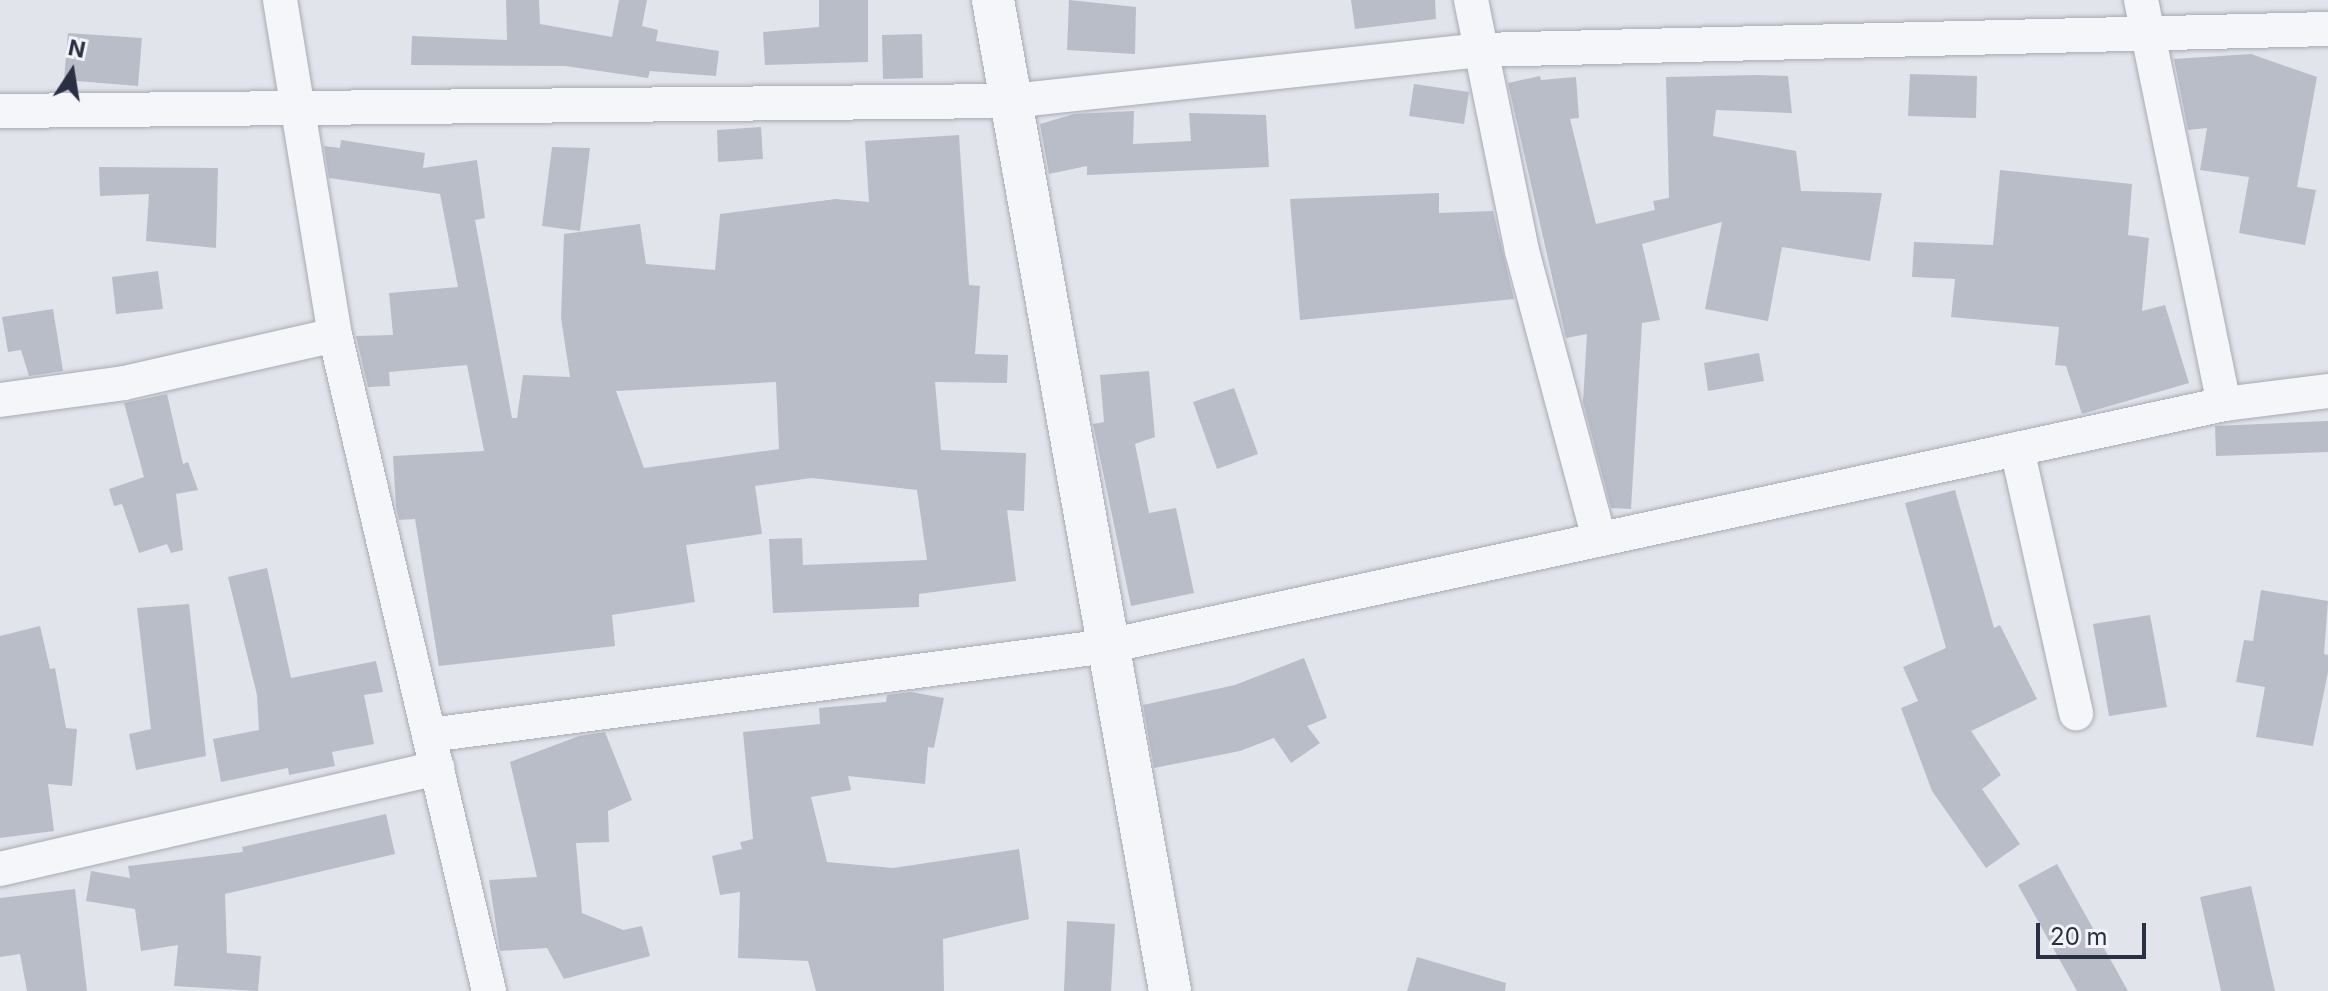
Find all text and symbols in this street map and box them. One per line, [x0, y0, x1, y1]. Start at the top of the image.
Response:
north arrow [32, 32, 112, 112]
text: N [66, 34, 88, 63]
scale bar [2040, 907, 2150, 957]
text: 20 m [2050, 922, 2108, 951]

